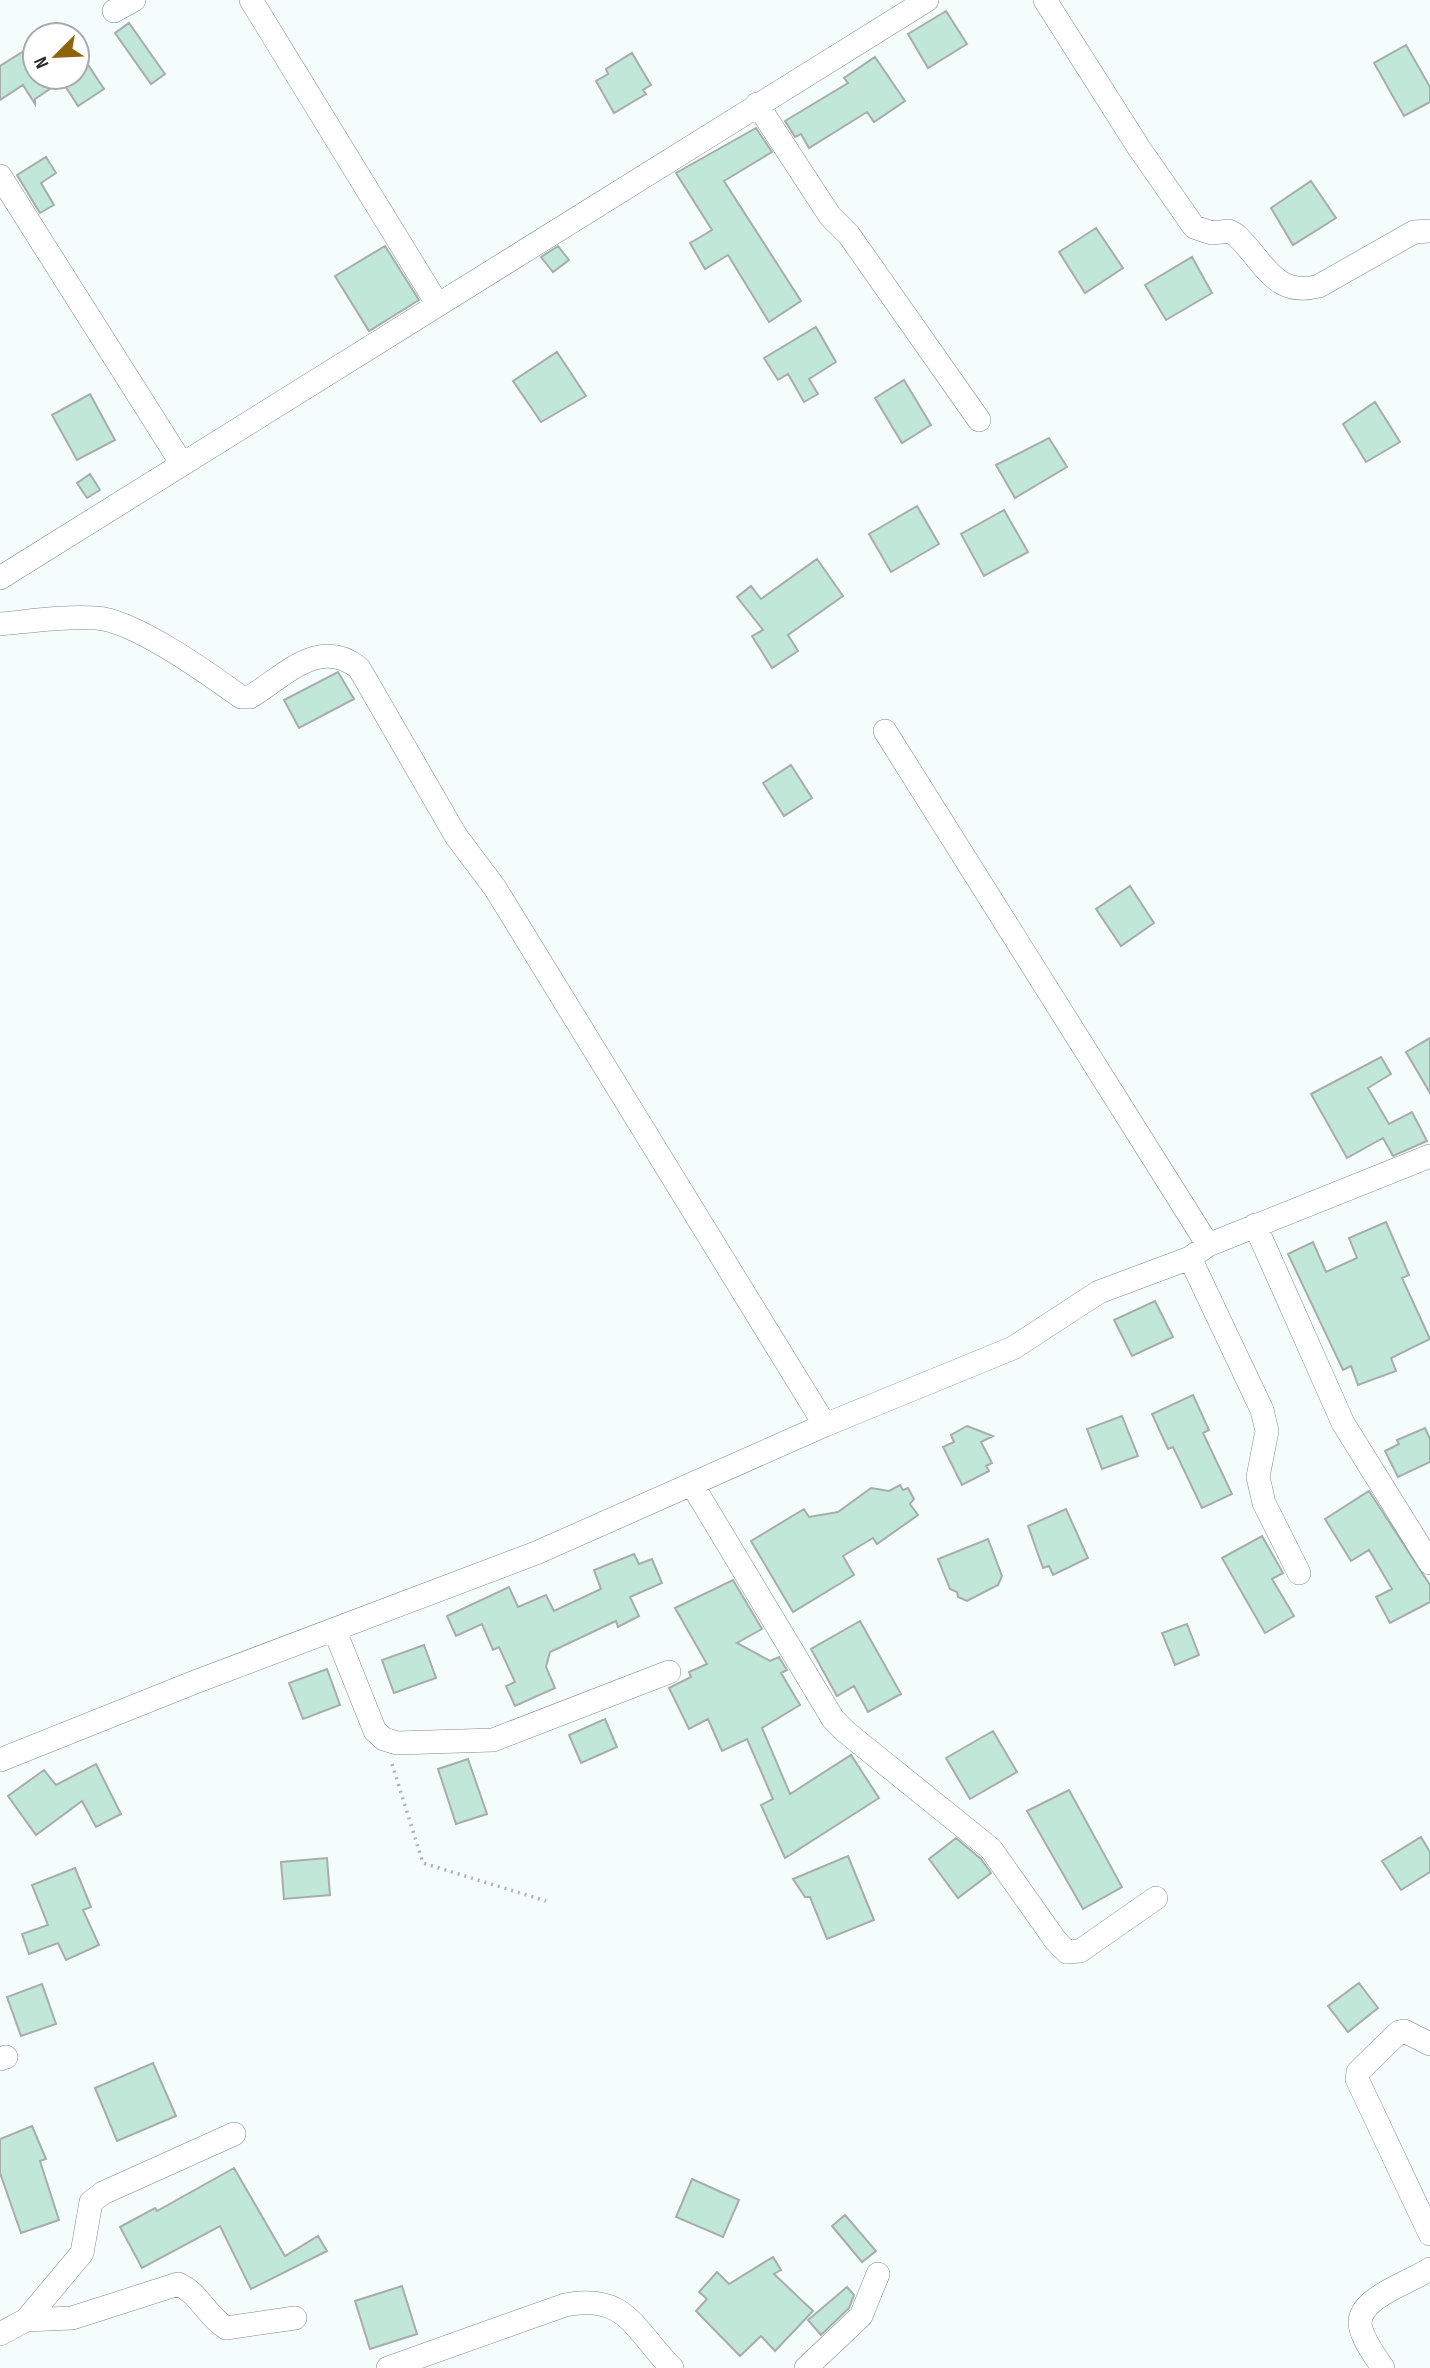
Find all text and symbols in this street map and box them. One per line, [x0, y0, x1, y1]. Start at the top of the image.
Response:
north arrow [21, 21, 91, 91]
text: N [29, 53, 54, 72]

